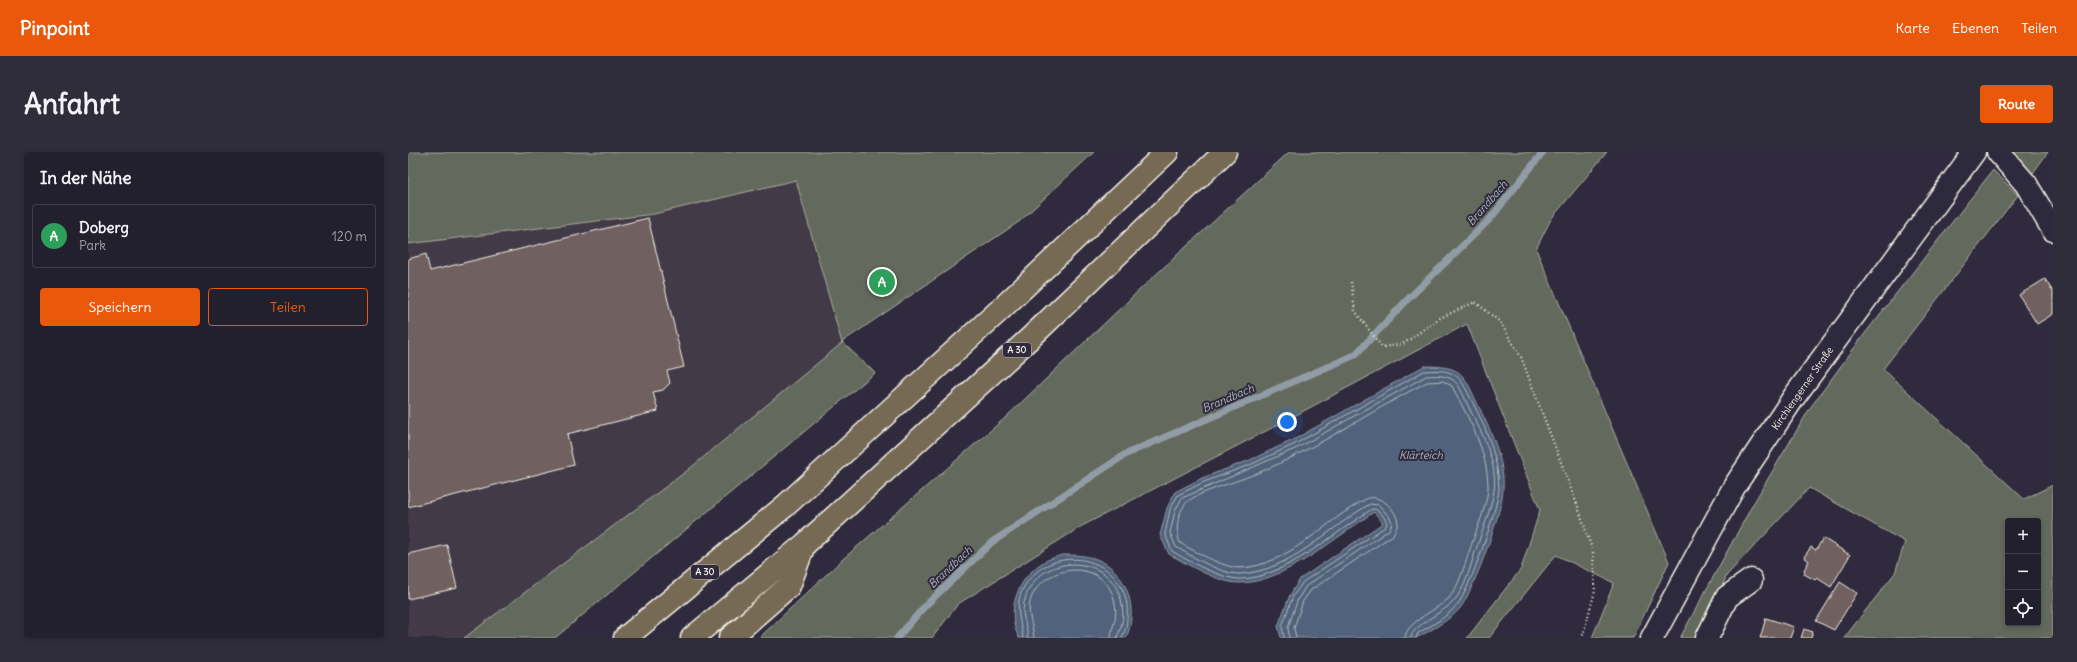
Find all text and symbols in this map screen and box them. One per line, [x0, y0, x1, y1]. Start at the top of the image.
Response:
text: Pinpoint [20, 16, 90, 40]
text: Karte [1896, 19, 1930, 37]
text: Ebenen [1952, 19, 1999, 37]
text: Teilen [2021, 19, 2057, 37]
button: Route [1980, 85, 2053, 123]
text: Anfahrt [24, 86, 120, 122]
text: In der Nähe [40, 167, 132, 189]
water label: Brandbach [1464, 177, 1511, 228]
text: Doberg [79, 218, 129, 237]
text: A [50, 228, 58, 245]
text: 120 m [332, 228, 367, 245]
text: Park [79, 237, 106, 254]
pin: A [869, 267, 895, 297]
button: Speichern [40, 288, 200, 326]
button: Teilen [208, 288, 368, 326]
road number: A 30 [1003, 343, 1031, 357]
street label: Kirchlengerner Straße [1769, 344, 1836, 432]
water label: Brandbach [1200, 381, 1257, 415]
your location [1277, 412, 1297, 432]
water label: Klärteich [1399, 448, 1444, 462]
map controls [2005, 518, 2041, 626]
button: + [2005, 518, 2041, 554]
water label: Brandbach [925, 543, 975, 591]
button: − [2005, 554, 2041, 590]
road number: A 30 [691, 565, 719, 579]
button: locate [2005, 590, 2041, 626]

